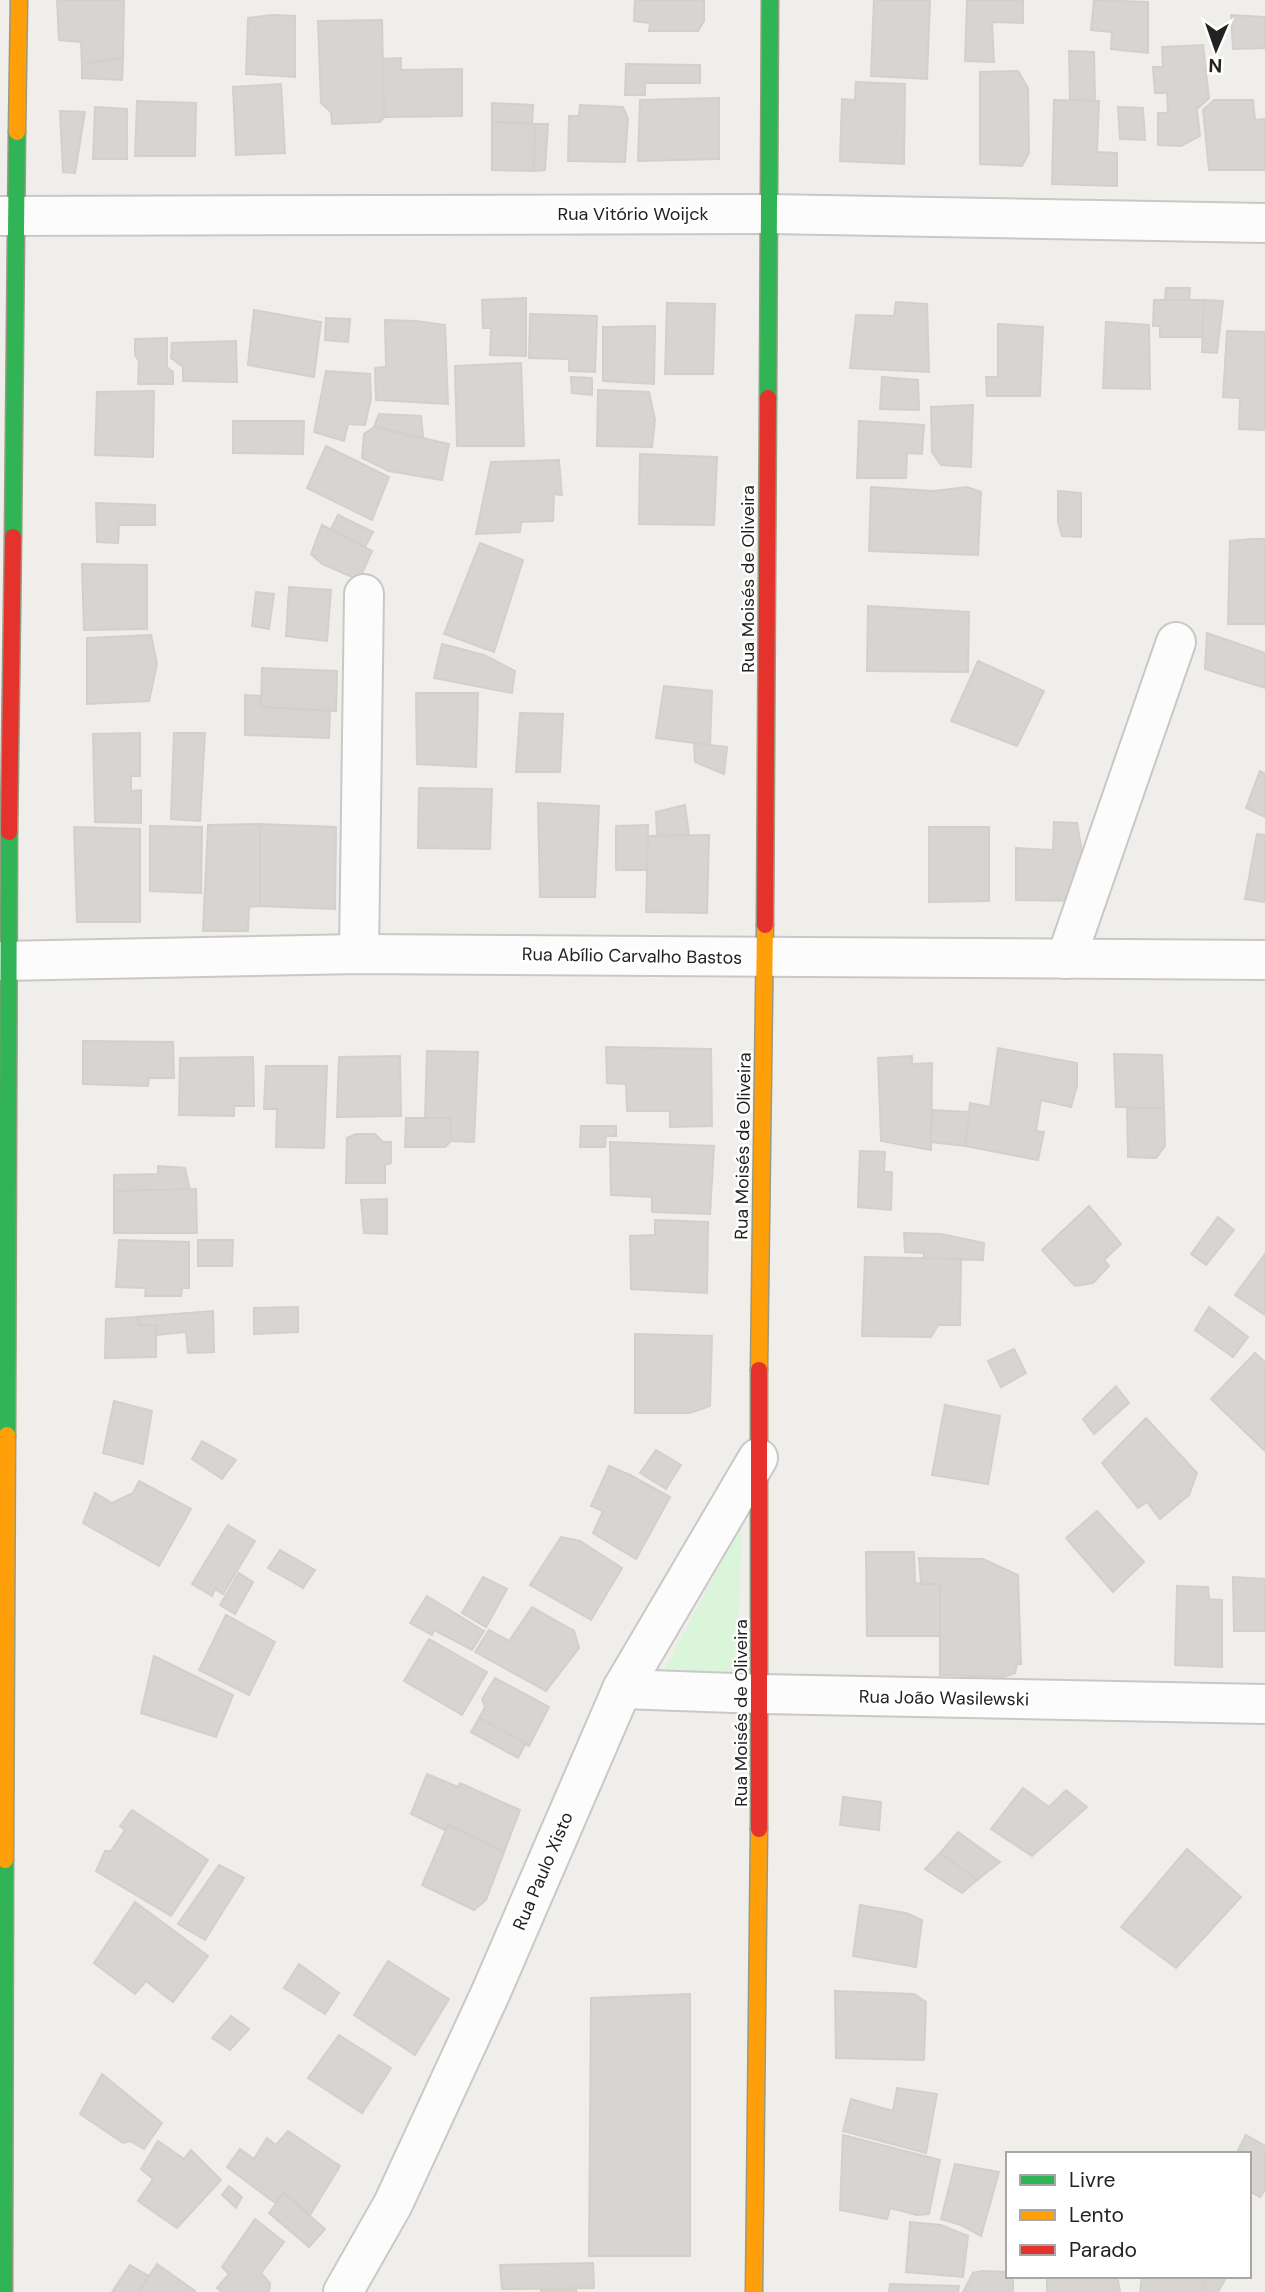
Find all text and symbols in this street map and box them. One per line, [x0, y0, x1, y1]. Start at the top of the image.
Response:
north arrow [1181, 14, 1251, 84]
text: N [1208, 53, 1223, 78]
street label: Rua Vitório Woijck [557, 202, 709, 226]
street label: Rua Moisés de Oliveira [736, 485, 760, 673]
street label: Rua Abílio Carvalho Bastos [522, 942, 742, 970]
street label: Rua Moisés de Oliveira [729, 1052, 757, 1240]
street label: Rua Moisés de Oliveira [729, 1619, 753, 1807]
street label: Rua João Wasilewski [859, 1685, 1029, 1711]
street label: Rua Paulo Xisto [507, 1808, 579, 1934]
legend [1006, 2152, 1251, 2278]
text: Livre [1069, 2166, 1116, 2194]
text: Lento [1069, 2201, 1124, 2229]
text: Parado [1069, 2236, 1137, 2264]

